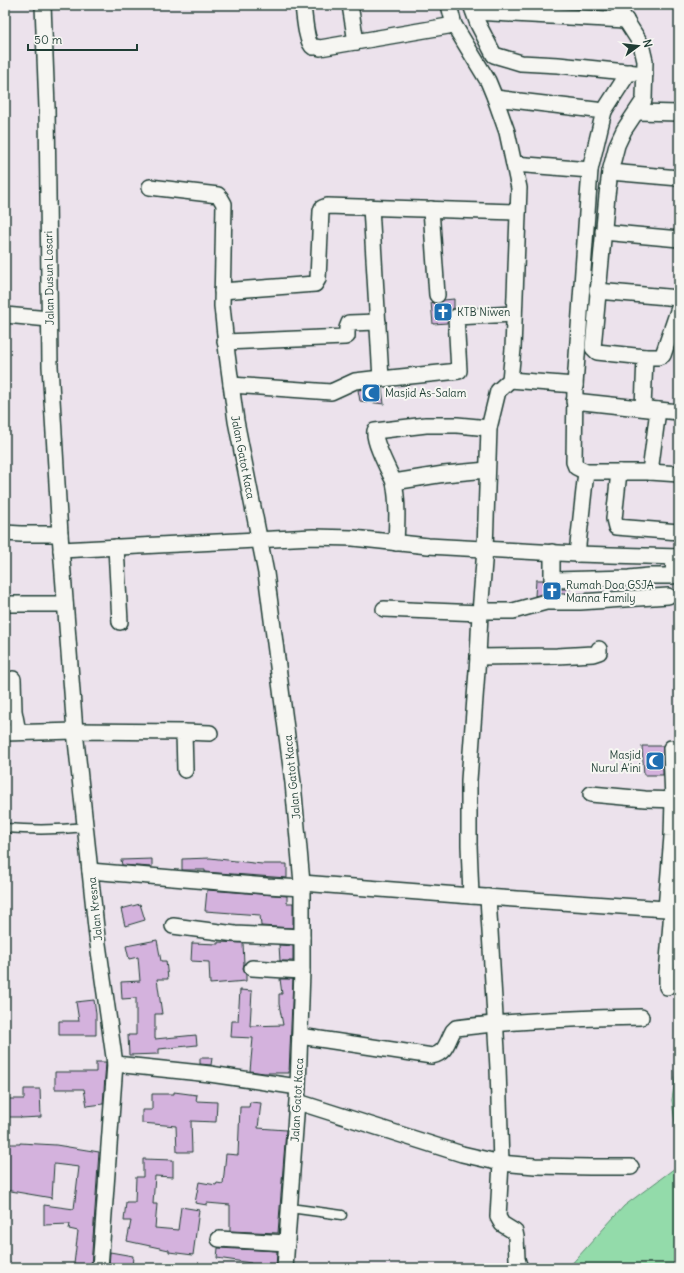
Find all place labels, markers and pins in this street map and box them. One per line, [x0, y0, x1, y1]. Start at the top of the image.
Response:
church icon: KTB Niwen [432, 301, 454, 323]
place label: KTB Niwen [457, 305, 510, 319]
mosque icon: Masjid As-Salam [360, 382, 382, 404]
place label: Masjid As-Salam [385, 386, 467, 400]
place label: Rumah Doa GSJA Manna Family [566, 578, 654, 605]
church icon: Rumah Doa GSJA Manna Family [541, 580, 563, 602]
place label: Masjid Nurul A'ini [591, 748, 642, 775]
mosque icon: Masjid Nurul A'ini [644, 750, 666, 772]

